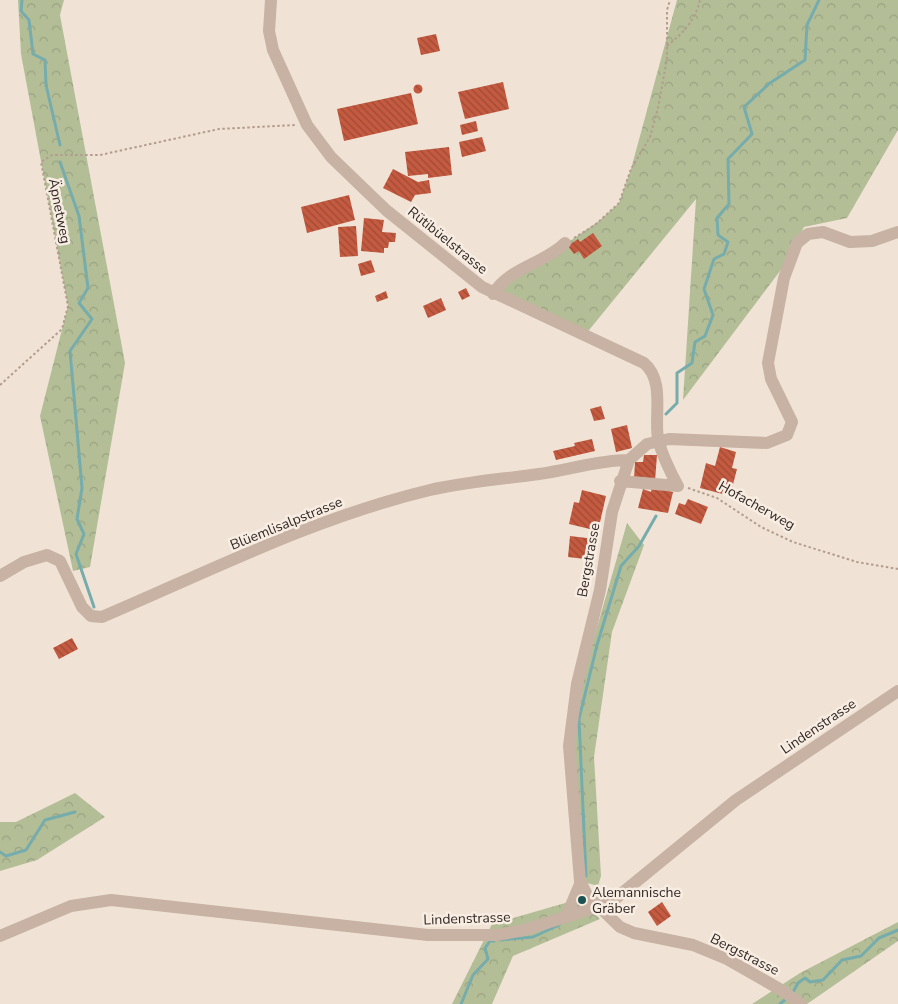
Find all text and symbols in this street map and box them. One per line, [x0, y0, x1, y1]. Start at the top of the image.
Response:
street label: Äpnetweg [44, 177, 75, 245]
street label: Rütibüelstrasse [404, 202, 492, 279]
street label: Hofacherweg [715, 477, 799, 534]
street label: Blüemlisalpstrasse [227, 492, 345, 555]
street label: Bergstrasse [573, 522, 604, 599]
street label: Lindenstrasse [777, 694, 860, 759]
place label: Alemannische Gräber [592, 883, 681, 918]
marker: Alemannische Gräber [576, 894, 588, 906]
street label: Lindenstrasse [423, 907, 511, 930]
street label: Bergstrasse [707, 929, 782, 980]

